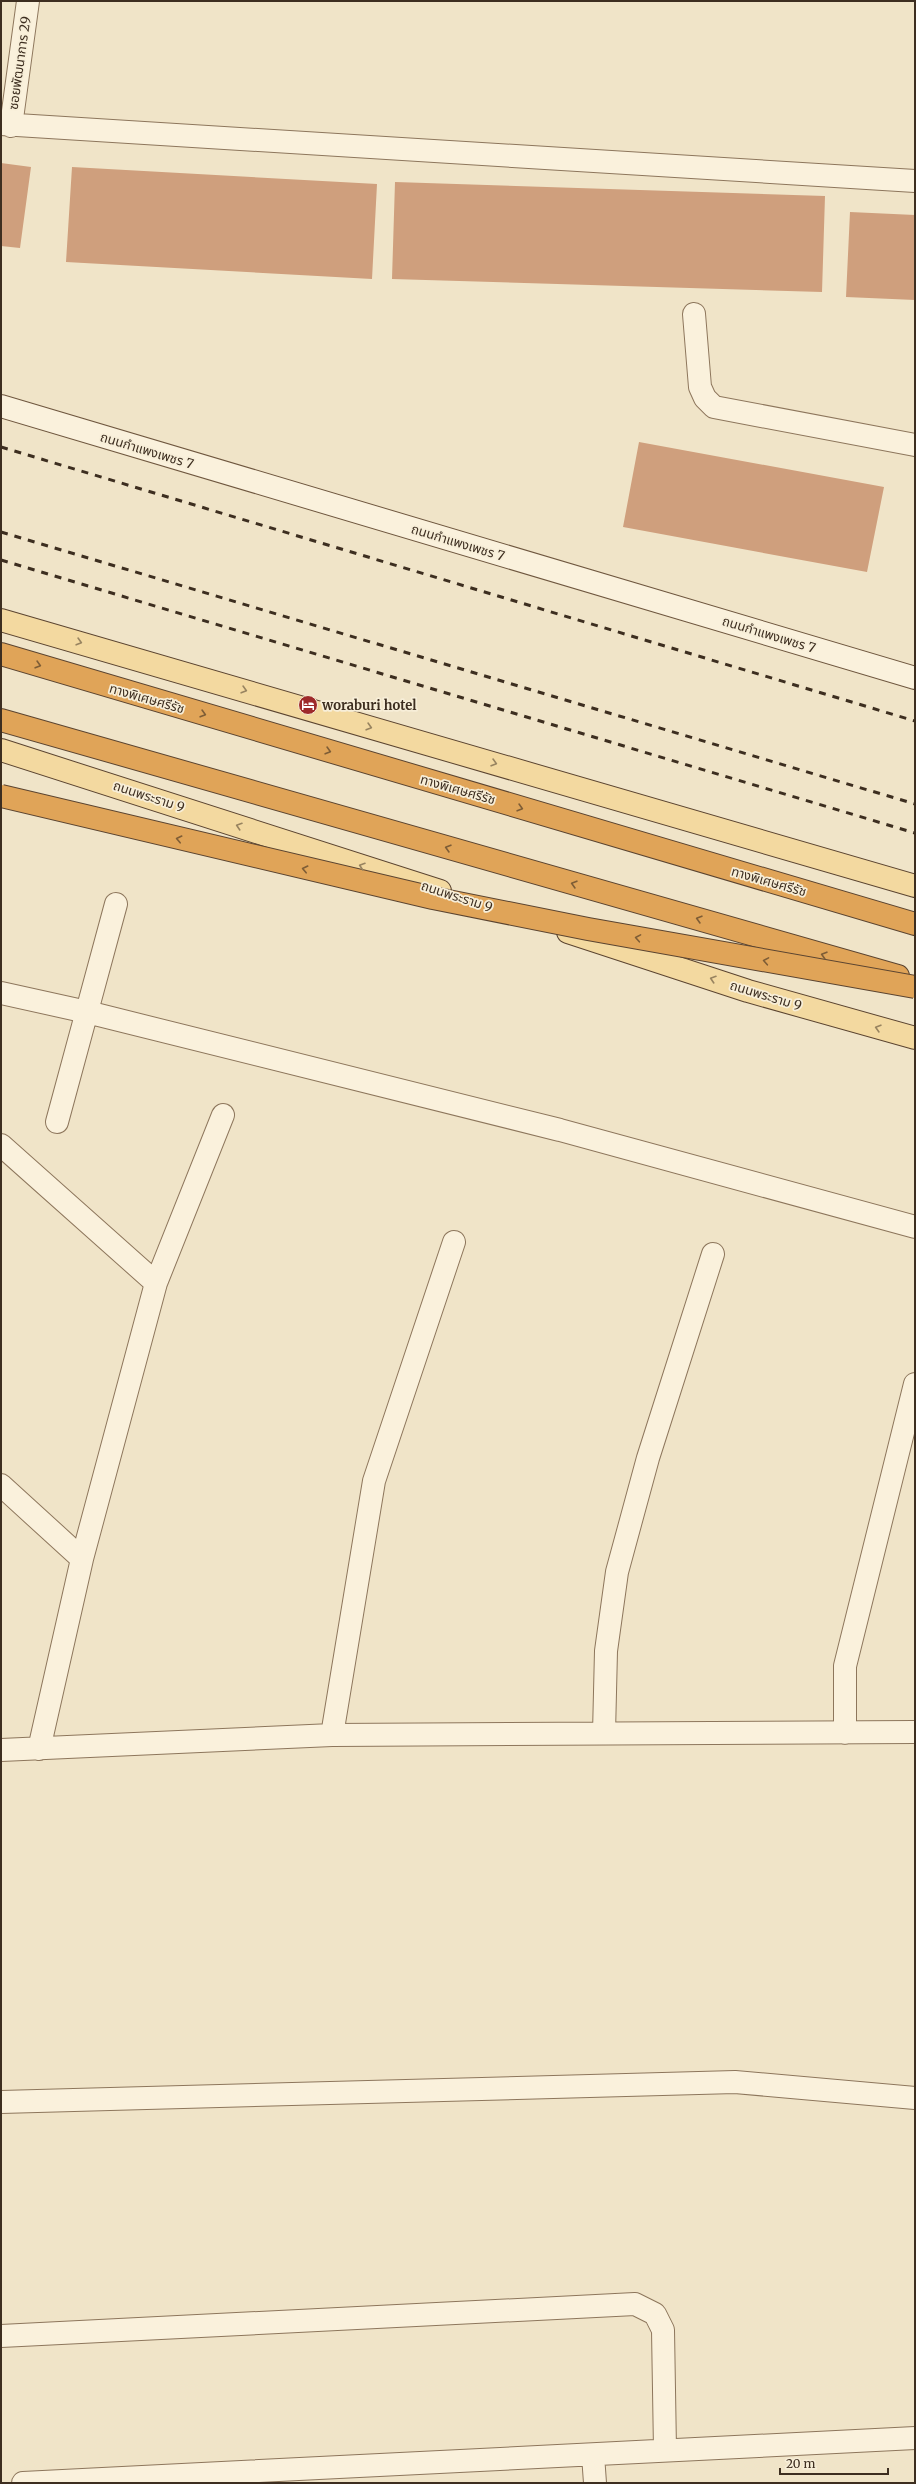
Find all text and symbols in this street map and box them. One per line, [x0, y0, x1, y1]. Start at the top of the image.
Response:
street label: ซอยพัฒนาการ 29 [5, 15, 34, 111]
street label: ถนนกำแพงเพชร 7 [98, 428, 196, 473]
street label: ถนนกำแพงเพชร 7 [409, 520, 507, 565]
street label: ถนนกำแพงเพชร 7 [720, 612, 818, 657]
one-way arrow [75, 637, 82, 646]
one-way arrow [35, 660, 42, 669]
street label: ทางพิเศษศรีรัช [107, 680, 186, 717]
one-way arrow [241, 686, 247, 694]
hotel icon: woraburi hotel [297, 694, 319, 716]
place label: woraburi hotel [321, 697, 416, 714]
one-way arrow [200, 709, 207, 718]
one-way arrow [365, 722, 372, 731]
one-way arrow [324, 746, 331, 755]
one-way arrow [490, 758, 497, 767]
street label: ทางพิเศษศรีรัช [418, 771, 497, 808]
street label: ถนนพระราม 9 [111, 777, 187, 816]
one-way arrow [516, 803, 523, 812]
one-way arrow [235, 822, 242, 830]
one-way arrow [176, 835, 183, 844]
one-way arrow [445, 844, 452, 853]
one-way arrow [359, 862, 366, 870]
street label: ทางพิเศษศรีรัช [729, 863, 808, 900]
one-way arrow [302, 865, 309, 873]
street label: ถนนพระราม 9 [419, 877, 495, 916]
one-way arrow [570, 880, 577, 888]
one-way arrow [695, 915, 702, 924]
one-way arrow [635, 934, 641, 943]
one-way arrow [820, 951, 827, 960]
one-way arrow [763, 957, 769, 965]
one-way arrow [709, 975, 716, 984]
street label: ถนนพระราม 9 [728, 977, 804, 1014]
one-way arrow [874, 1024, 881, 1033]
scale bar [780, 2450, 888, 2476]
text: 20 m [786, 2456, 815, 2471]

